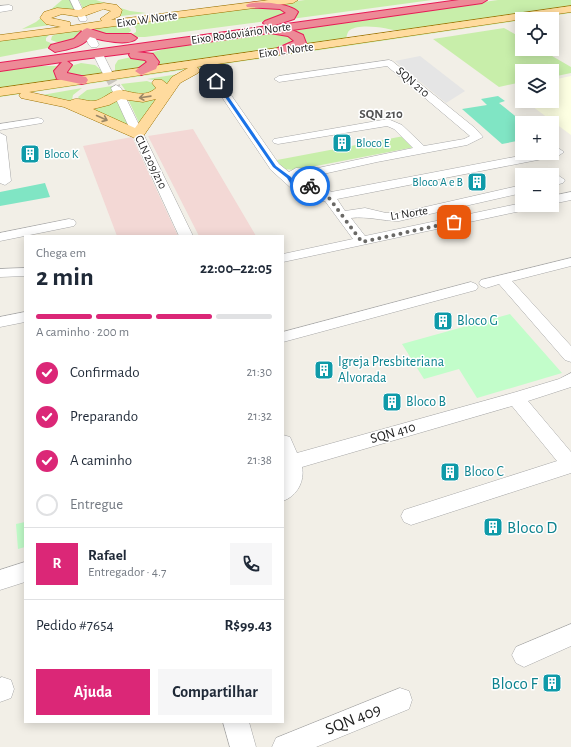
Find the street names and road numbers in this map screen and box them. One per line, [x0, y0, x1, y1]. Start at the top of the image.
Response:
street label: Eixo W Norte [116, 9, 178, 29]
street label: Eixo Rodoviário Norte [190, 20, 292, 46]
street label: Eixo L Norte [258, 40, 314, 60]
street label: SQN 210 [394, 65, 432, 100]
street label: CLN 209/210 [133, 133, 169, 191]
street label: L1 Norte [389, 204, 429, 222]
street label: SQN 410 [369, 420, 417, 446]
street label: SQN 409 [323, 700, 384, 739]

